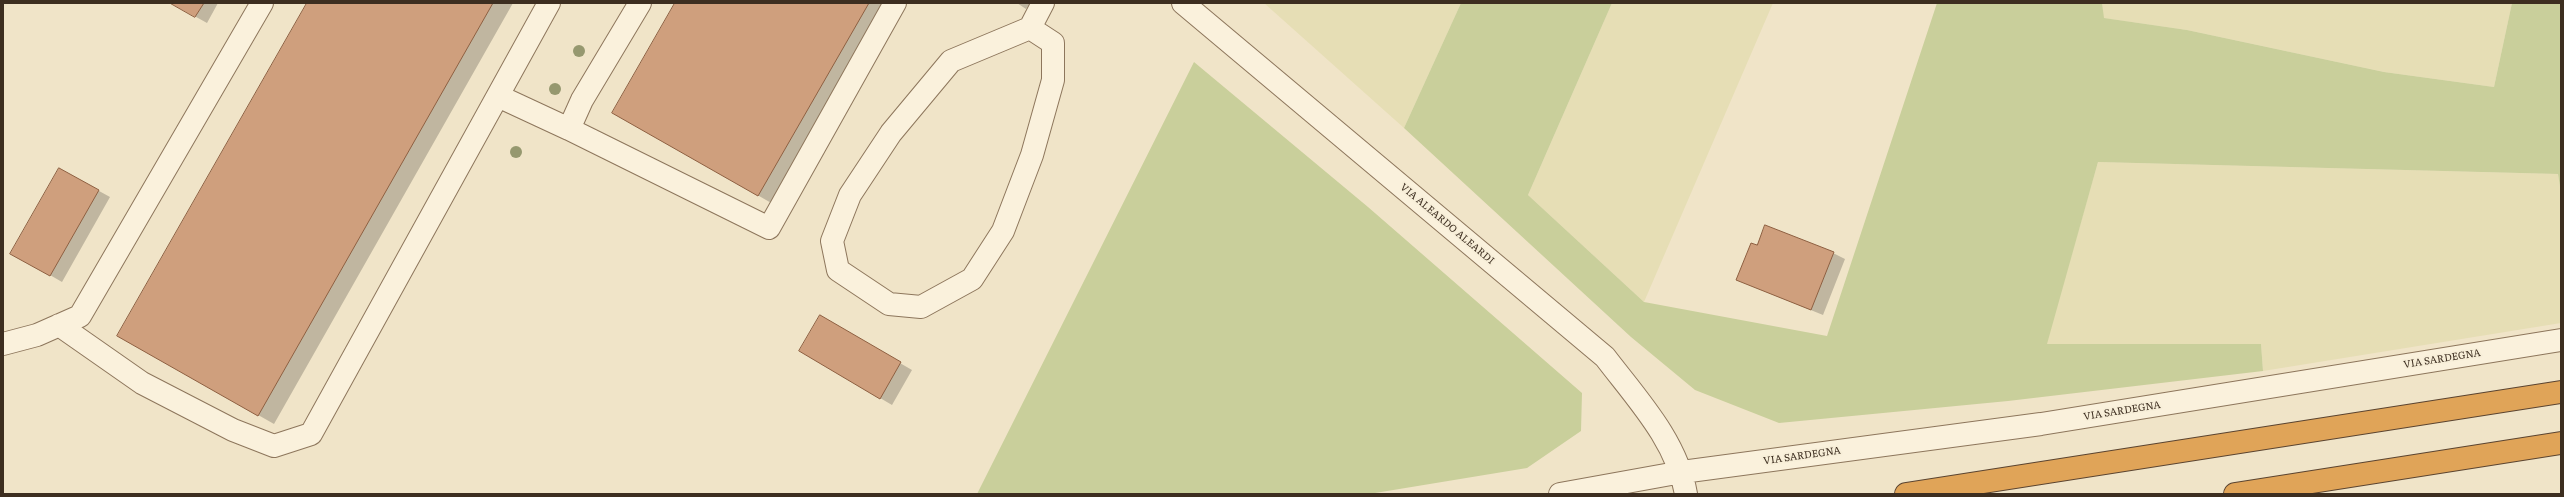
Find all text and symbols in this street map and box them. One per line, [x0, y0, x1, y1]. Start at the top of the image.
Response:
street label: VIA ALEARDO ALEARDI [1397, 181, 1497, 267]
street label: VIA SARDEGNA [2403, 347, 2481, 371]
street label: VIA SARDEGNA [2083, 399, 2161, 423]
street label: VIA SARDEGNA [1763, 445, 1841, 467]

